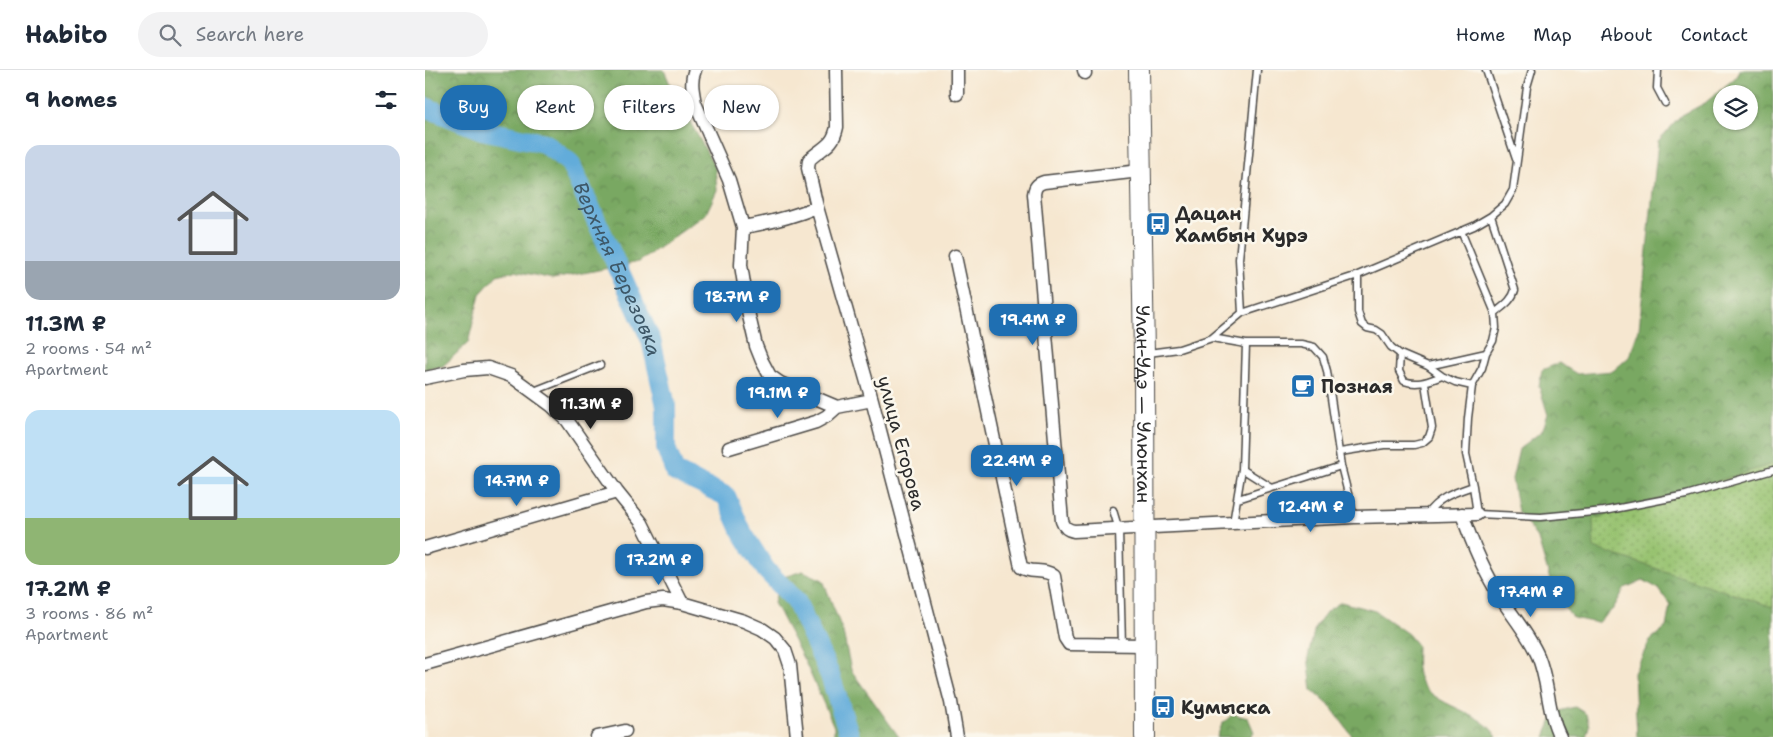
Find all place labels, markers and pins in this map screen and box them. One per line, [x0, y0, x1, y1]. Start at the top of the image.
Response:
place label: Дацан Хамбын Хурэ [1175, 201, 1308, 248]
bus stop icon: Дацан Хамбын Хурэ [1145, 211, 1171, 237]
pin: 18.7M ₽ [691, 280, 783, 323]
pin: 19.4M ₽ [987, 304, 1079, 346]
cafe icon: Позная [1290, 373, 1316, 399]
place label: Позная [1321, 374, 1393, 399]
pin: 19.1M ₽ [732, 376, 824, 419]
pin: 11.3M ₽ [545, 388, 637, 430]
pin: 22.4M ₽ [971, 444, 1063, 487]
pin: 14.7M ₽ [471, 464, 563, 507]
pin: 12.4M ₽ [1265, 490, 1357, 533]
pin: 17.2M ₽ [613, 544, 705, 586]
pin: 17.4M ₽ [1485, 576, 1577, 618]
bus stop icon: Кумыска [1150, 694, 1176, 720]
place label: Кумыска [1181, 695, 1271, 720]

